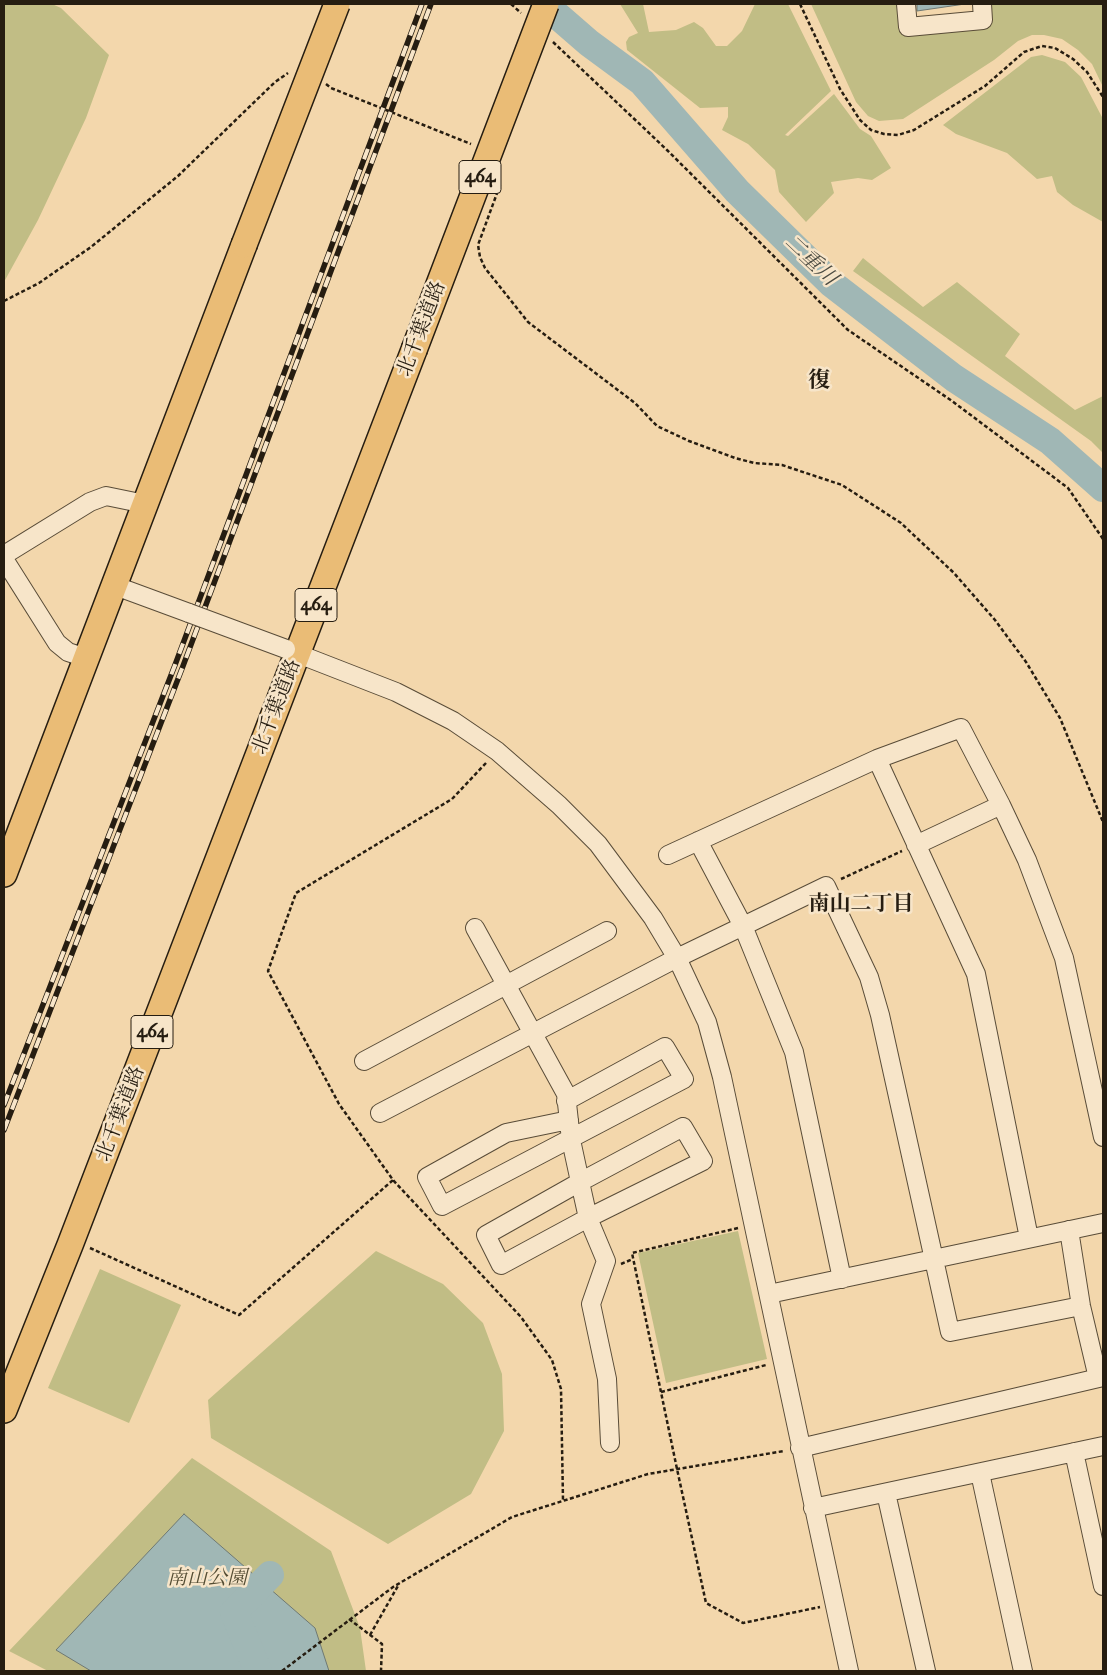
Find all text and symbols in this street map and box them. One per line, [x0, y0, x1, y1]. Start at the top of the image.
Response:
road number: 464 [459, 160, 501, 193]
water label: 二重川 [778, 230, 842, 292]
street label: 北千葉道路 [393, 278, 451, 380]
district label: 復 [808, 369, 830, 395]
road number: 464 [295, 588, 337, 622]
street label: 北千葉道路 [248, 656, 306, 758]
district label: 南山二丁目 [809, 892, 913, 918]
road number: 464 [131, 1016, 173, 1048]
street label: 北千葉道路 [92, 1063, 150, 1165]
park label: 南山公園 [167, 1567, 247, 1591]

